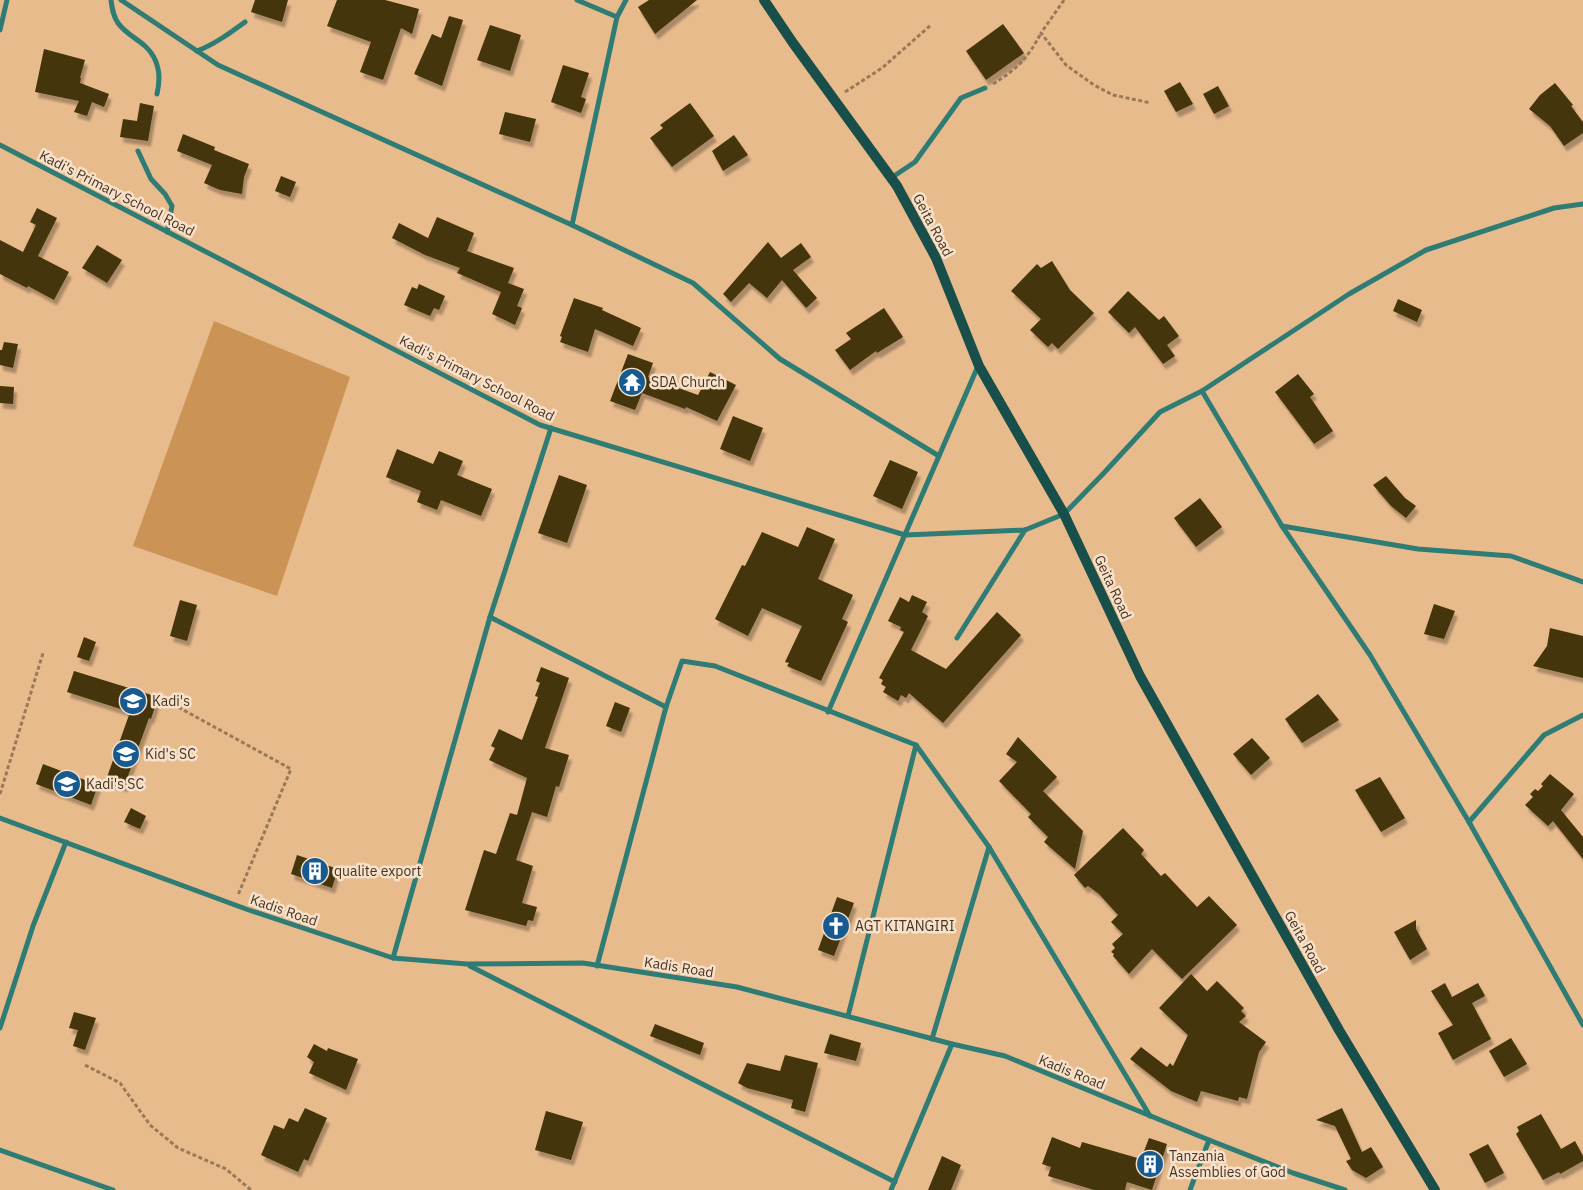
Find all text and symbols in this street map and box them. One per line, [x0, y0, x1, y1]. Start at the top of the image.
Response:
street label: Kadi's Primary School Road [36, 146, 198, 240]
street label: Geita Road [909, 190, 957, 260]
street label: Kadi's Primary School Road [396, 331, 558, 425]
temple icon: SDA Church [617, 367, 647, 397]
place label: SDA Church [651, 373, 725, 391]
street label: Geita Road [1090, 552, 1136, 622]
school or university icon: Kadi's [118, 686, 148, 716]
place label: Kadi's [152, 692, 190, 710]
school or university icon: Kid's SC [111, 739, 141, 769]
place label: Kid's SC [145, 745, 196, 763]
school or university icon: Kadi's SC [52, 769, 82, 799]
place label: Kadi's SC [86, 775, 144, 793]
building icon: qualite export [300, 856, 330, 886]
place label: qualite export [334, 862, 421, 880]
street label: Kadis Road [248, 890, 320, 930]
street label: Geita Road [1280, 908, 1330, 976]
church icon: AGT KITANGIRI [821, 911, 851, 941]
place label: AGT KITANGIRI [855, 917, 955, 935]
street label: Kadis Road [643, 953, 715, 981]
street label: Kadis Road [1036, 1051, 1108, 1093]
place label: Tanzania Assemblies of God [1169, 1147, 1286, 1181]
building icon: Tanzania Assemblies of God [1135, 1149, 1165, 1179]

